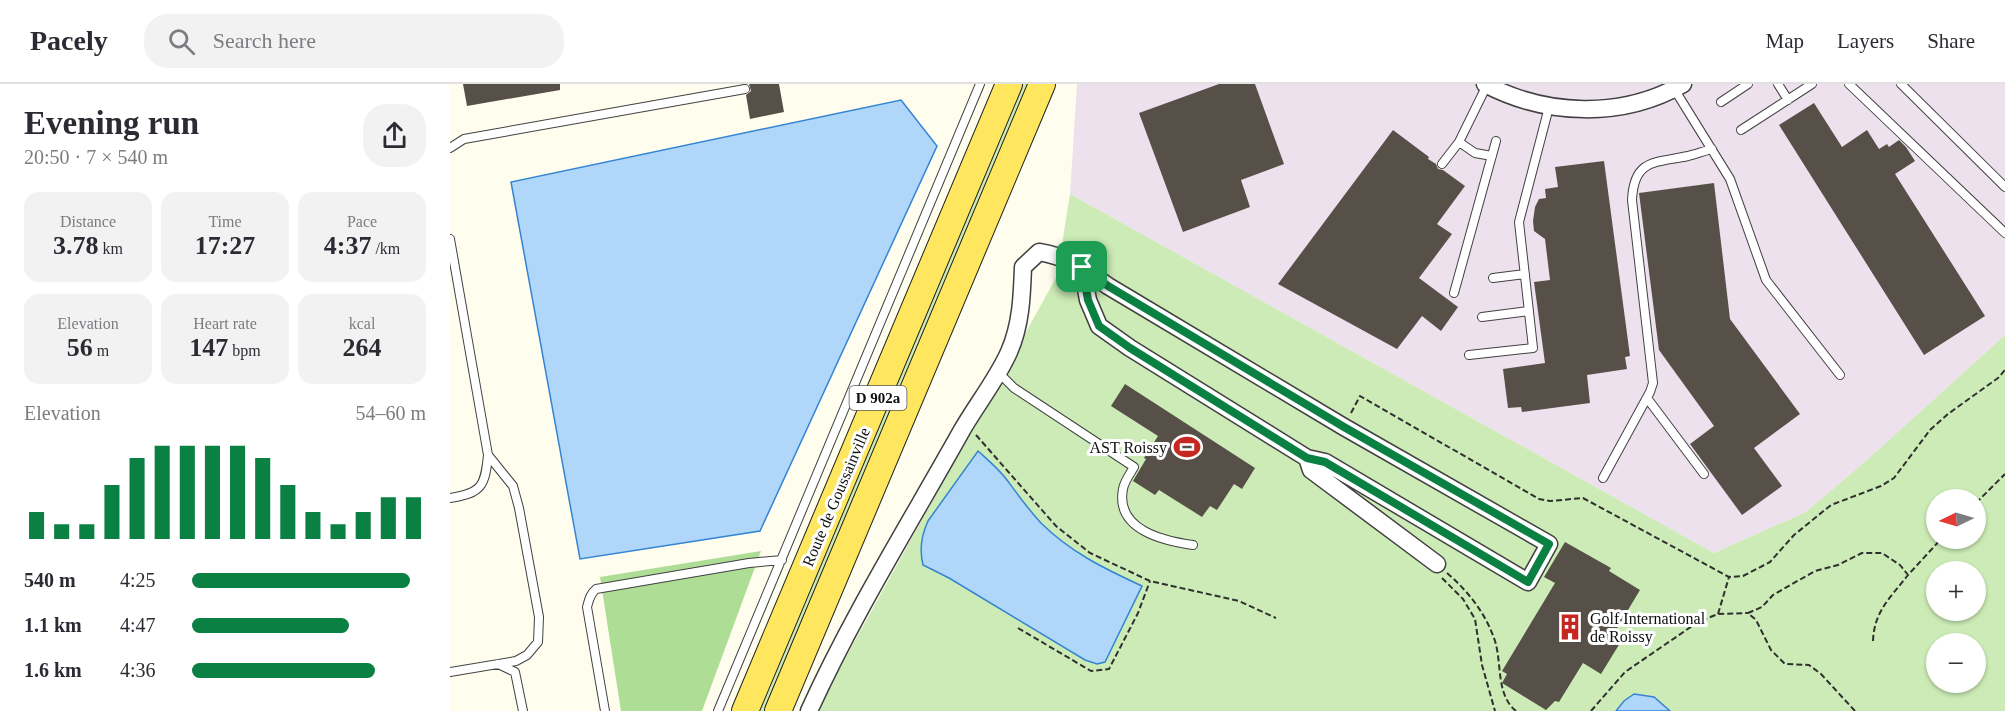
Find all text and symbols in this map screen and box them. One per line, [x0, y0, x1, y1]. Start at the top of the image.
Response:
search box [144, 14, 564, 68]
text: Pacely [30, 25, 108, 56]
icon: search [165, 25, 198, 58]
text: Search here [213, 28, 316, 53]
text: Map [1766, 29, 1804, 53]
text: Layers [1837, 29, 1894, 53]
text: Share [1927, 29, 1975, 53]
button: share [363, 104, 426, 167]
text: Evening run [24, 105, 199, 141]
text: 20:50 · 7 × 540 m [24, 146, 168, 168]
text: Distance [60, 213, 116, 230]
text: Time [208, 213, 242, 230]
text: Pace [347, 213, 377, 230]
text: 3.78 [53, 231, 99, 260]
text: 17:27 [195, 231, 255, 260]
text: 4:37 [324, 231, 371, 260]
text: km [99, 240, 123, 257]
text: /km [371, 240, 400, 257]
pin [1056, 241, 1107, 292]
icon: arrive [1065, 250, 1098, 283]
text: Elevation [57, 315, 119, 332]
text: Heart rate [193, 315, 257, 332]
text: kcal [349, 315, 375, 332]
text: 56 [67, 333, 93, 362]
text: 147 [189, 333, 228, 362]
text: 264 [343, 333, 382, 362]
text: m [93, 342, 109, 359]
text: bpm [228, 342, 261, 359]
road number: D 902a [850, 386, 906, 410]
text: Elevation [24, 402, 101, 424]
text: 54–60 m [355, 402, 426, 424]
street label: Route de Goussainville [799, 425, 873, 569]
sports icon: AST Roissy [1172, 432, 1202, 462]
place label: AST Roissy [1089, 439, 1167, 457]
north arrow [1926, 489, 1986, 549]
map controls [1926, 489, 1986, 693]
button: + [1926, 561, 1986, 621]
text: 540 m [24, 569, 76, 591]
text: 4:25 [120, 569, 156, 591]
place label: Golf International de Roissy [1590, 610, 1706, 646]
building icon: Golf International de Roissy [1555, 612, 1585, 642]
text: 1.1 km [24, 614, 82, 636]
text: 4:47 [120, 614, 156, 636]
button: − [1926, 633, 1986, 693]
text: 1.6 km [24, 659, 82, 681]
text: 4:36 [120, 659, 156, 681]

